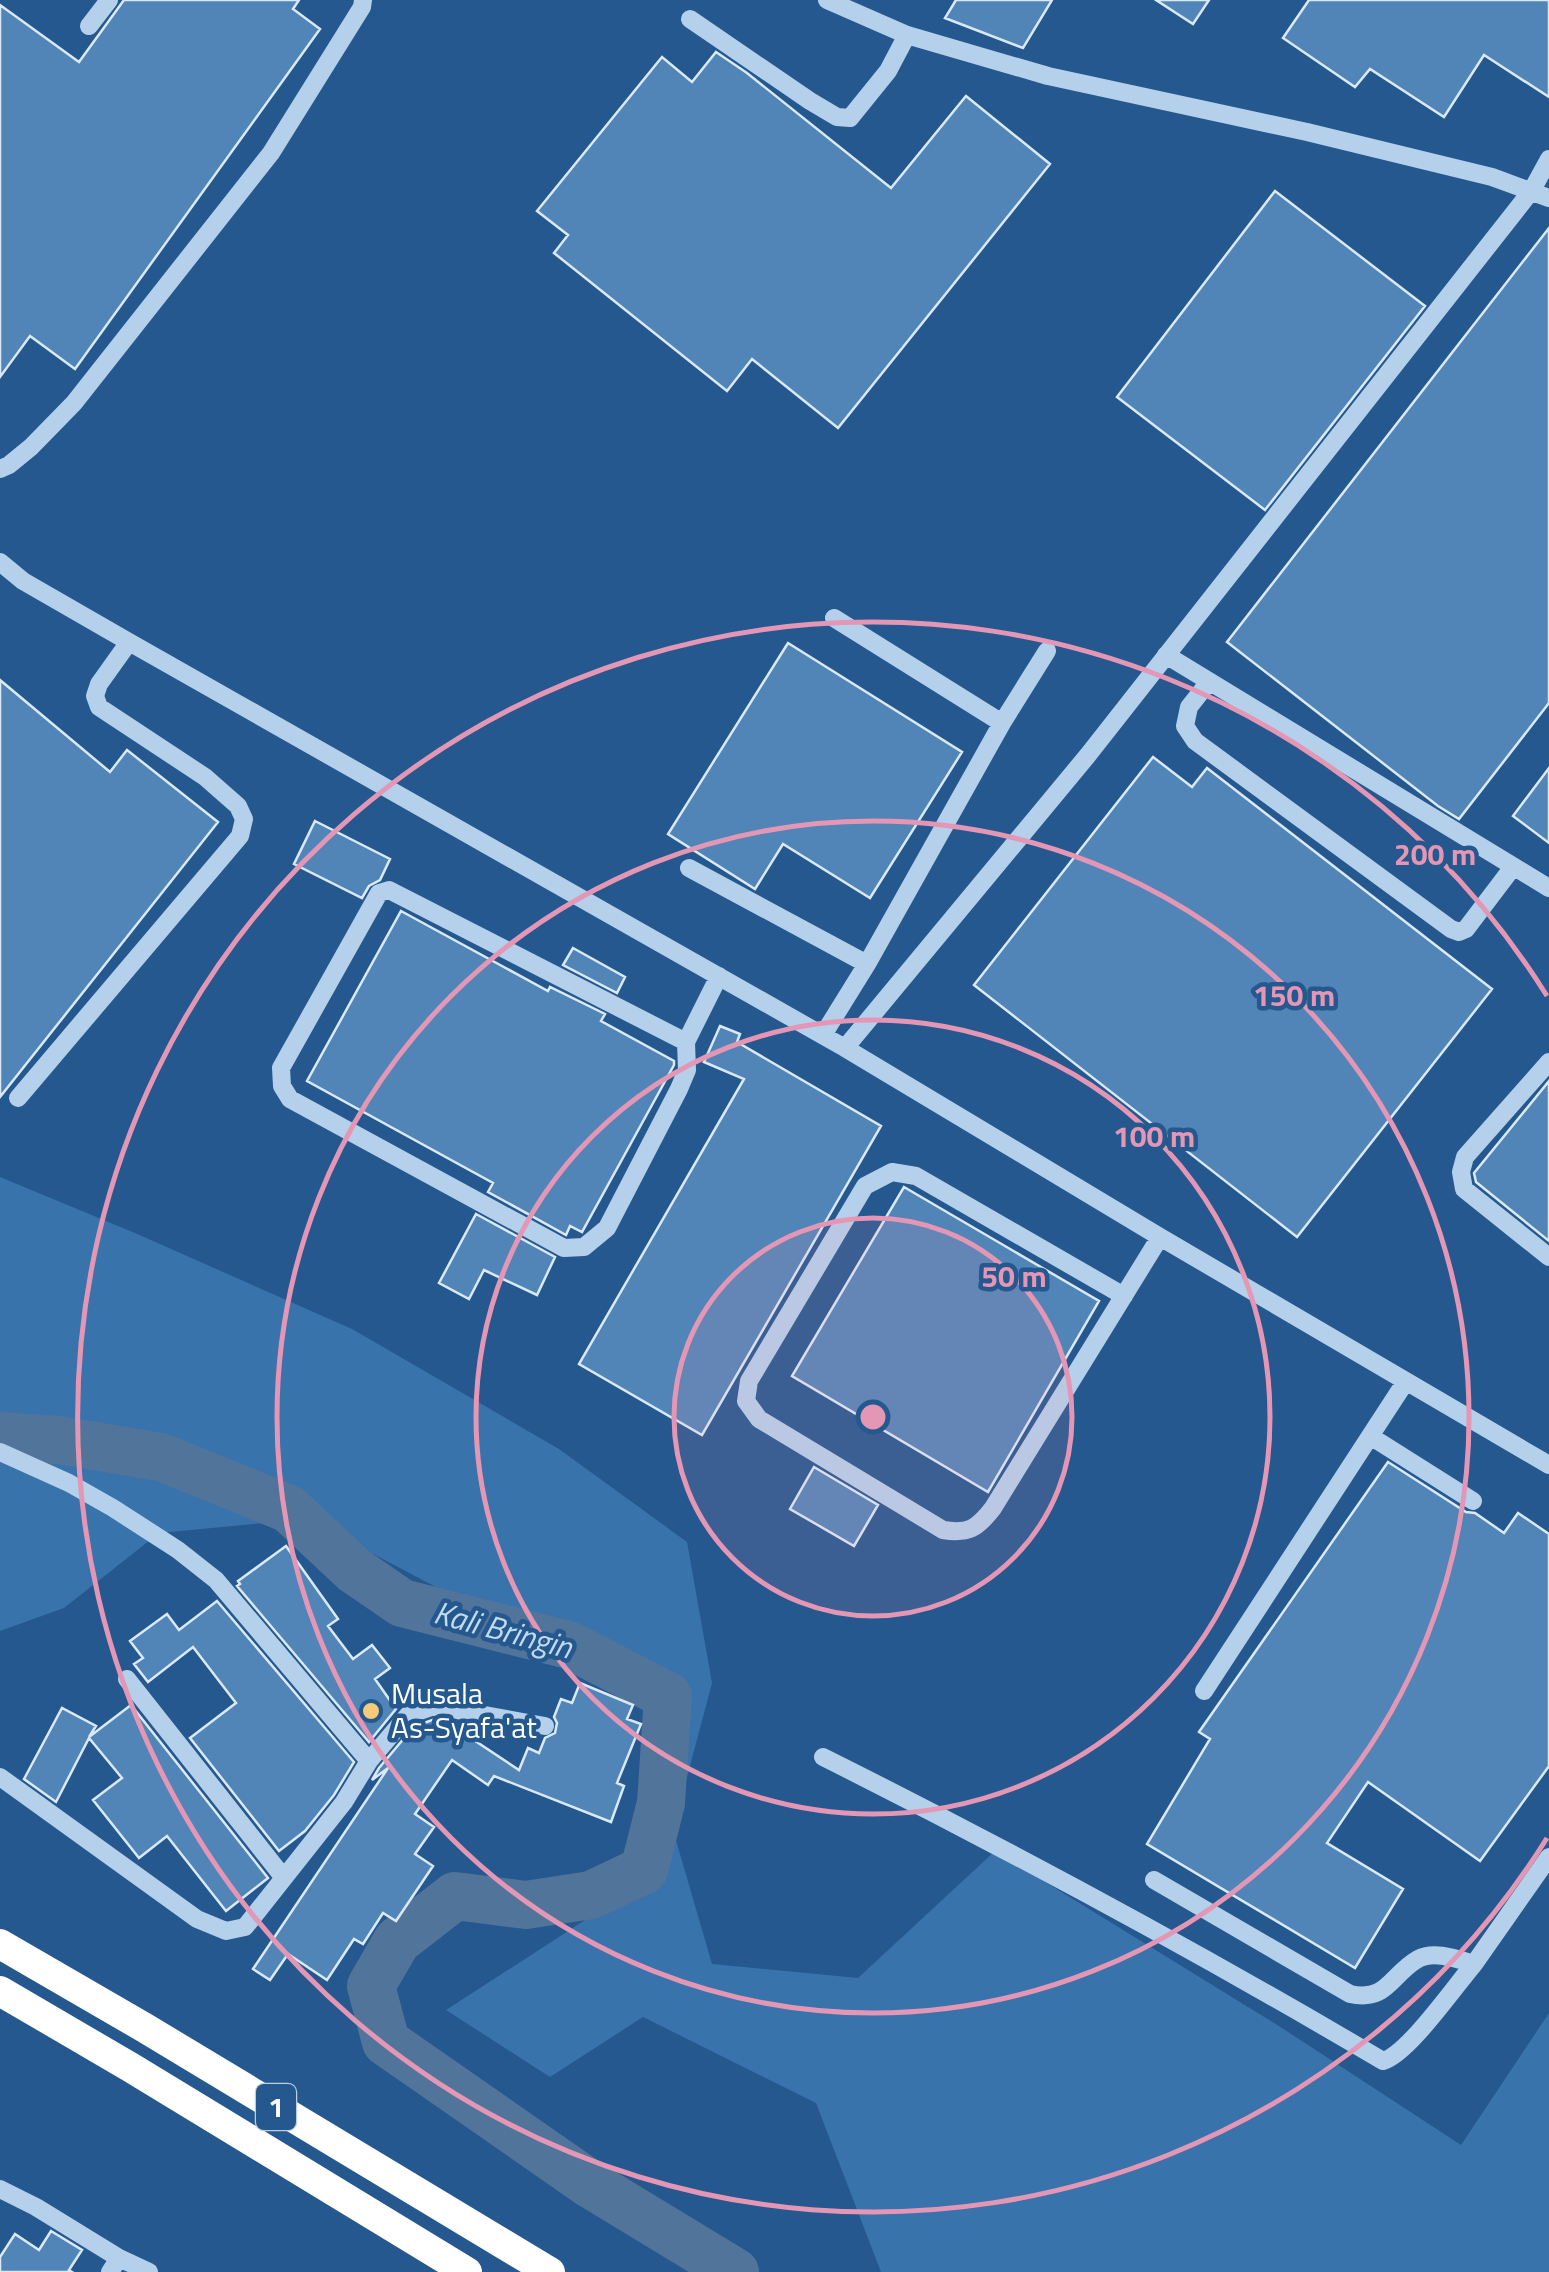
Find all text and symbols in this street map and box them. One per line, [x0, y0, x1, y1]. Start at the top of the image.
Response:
text: 200 m [1394, 831, 1476, 877]
text: 150 m [1253, 972, 1335, 1018]
text: 100 m [1113, 1113, 1195, 1159]
text: 50 m [981, 1253, 1047, 1299]
centre of rings [855, 1399, 891, 1435]
water label: Kali Bringin [429, 1588, 579, 1671]
place label: Musala As-Syafa'at [391, 1670, 537, 1750]
marker: Musala As-Syafa'at [360, 1700, 382, 1722]
road number: 1 [256, 2084, 296, 2130]

